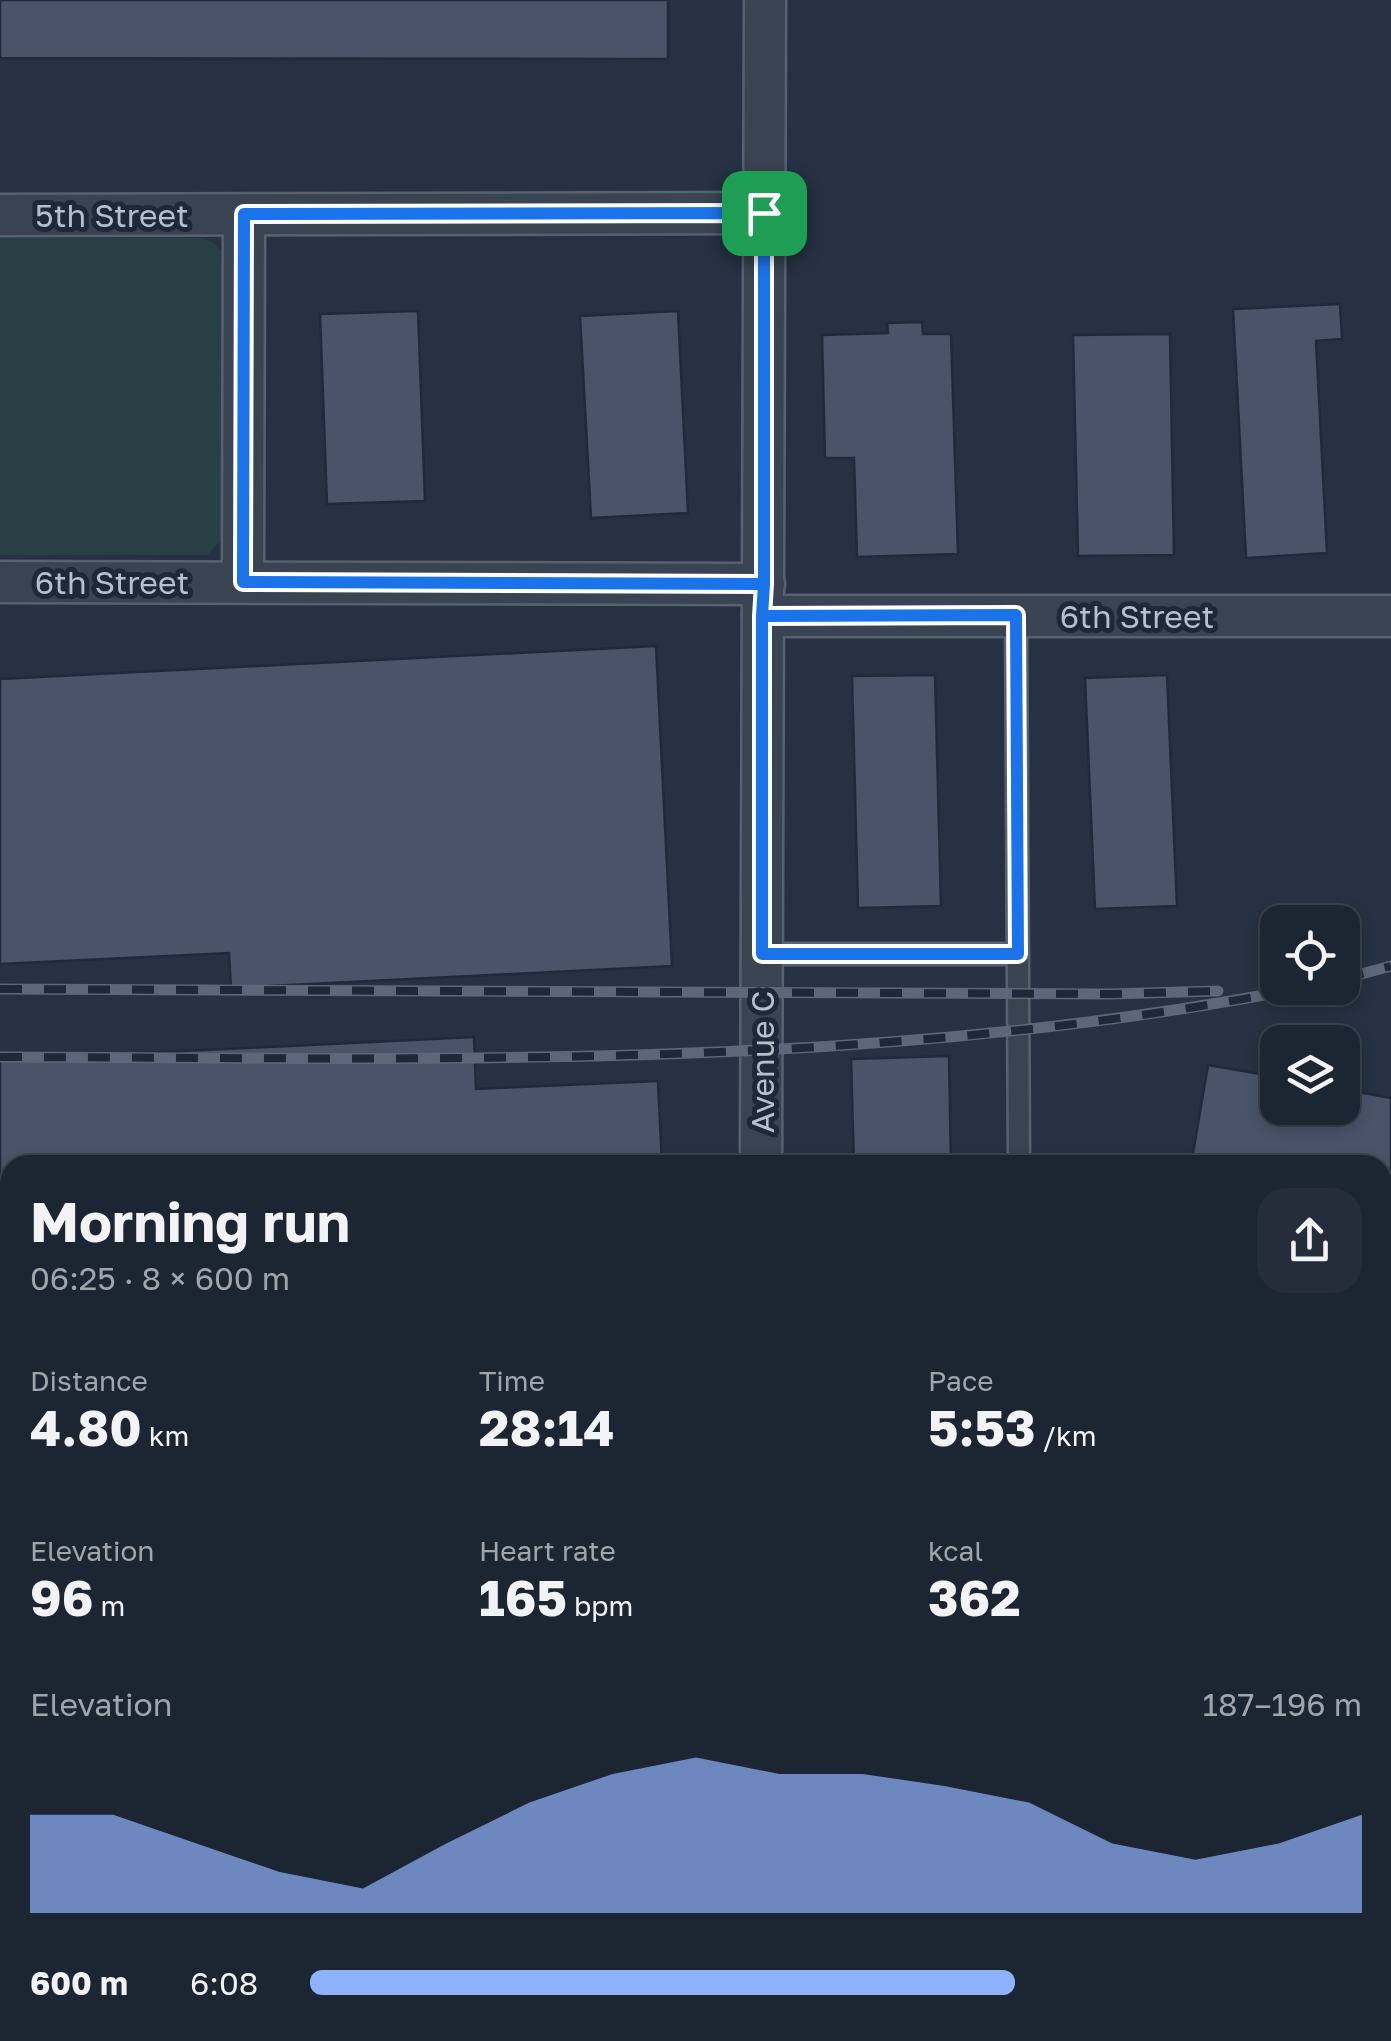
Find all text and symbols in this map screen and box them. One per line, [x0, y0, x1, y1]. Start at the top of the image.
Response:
pin [722, 171, 807, 256]
icon: arrive [737, 186, 792, 241]
street label: 5th Street [35, 196, 189, 234]
street label: 6th Street [35, 563, 189, 601]
street label: 6th Street [1060, 597, 1214, 635]
map controls [1260, 905, 1360, 1125]
button: locate [1260, 905, 1360, 1005]
street label: Avenue C [743, 991, 781, 1133]
button: layers [1260, 1025, 1360, 1125]
text: Morning run [30, 1188, 350, 1254]
button: share [1257, 1188, 1362, 1293]
text: 06:25 · 8 × 600 m [30, 1259, 290, 1297]
text: Distance [30, 1364, 148, 1397]
text: Time [479, 1364, 545, 1397]
text: Pace [928, 1364, 993, 1397]
text: 4.80 [30, 1397, 142, 1457]
text: 28:14 [479, 1397, 615, 1457]
text: 5:53 [928, 1397, 1036, 1457]
text: km [142, 1419, 189, 1452]
text: /km [1036, 1419, 1097, 1452]
text: Elevation [30, 1534, 155, 1567]
text: Heart rate [479, 1534, 616, 1567]
text: kcal [928, 1534, 983, 1567]
text: 96 [30, 1567, 94, 1627]
text: 165 [479, 1567, 567, 1627]
text: 362 [928, 1567, 1021, 1627]
text: m [94, 1589, 125, 1622]
text: bpm [567, 1589, 633, 1622]
text: Elevation [30, 1685, 172, 1723]
text: 187–196 m [1202, 1685, 1362, 1723]
text: 600 m [30, 1964, 128, 2002]
text: 6:08 [190, 1964, 258, 2002]

